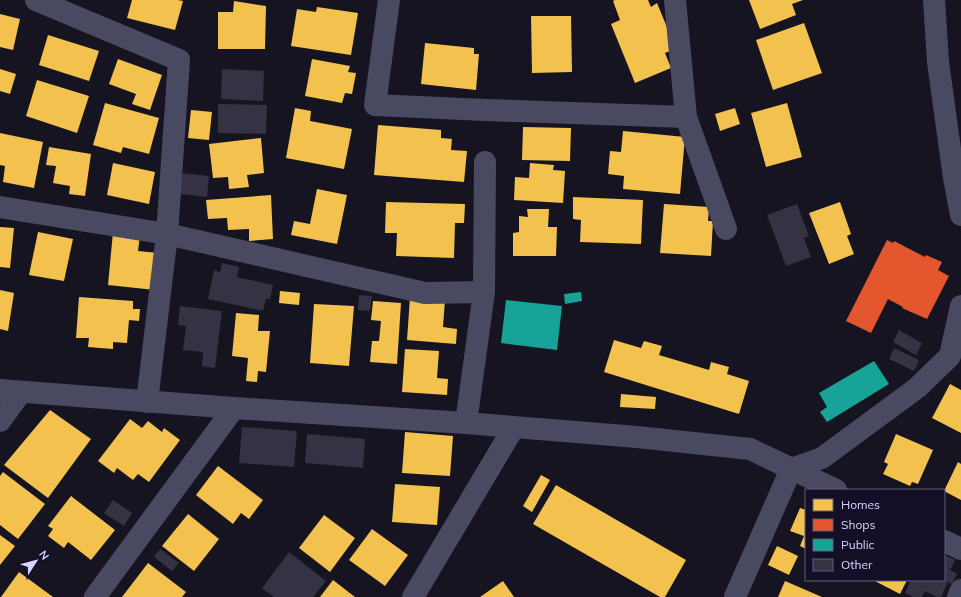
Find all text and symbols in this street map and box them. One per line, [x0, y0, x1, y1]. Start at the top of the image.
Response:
legend [805, 489, 945, 581]
text: Homes [841, 497, 880, 512]
text: Shops [841, 517, 876, 532]
text: Public [841, 537, 875, 552]
north arrow [16, 541, 56, 581]
text: N [36, 548, 52, 563]
text: Other [841, 557, 873, 572]

